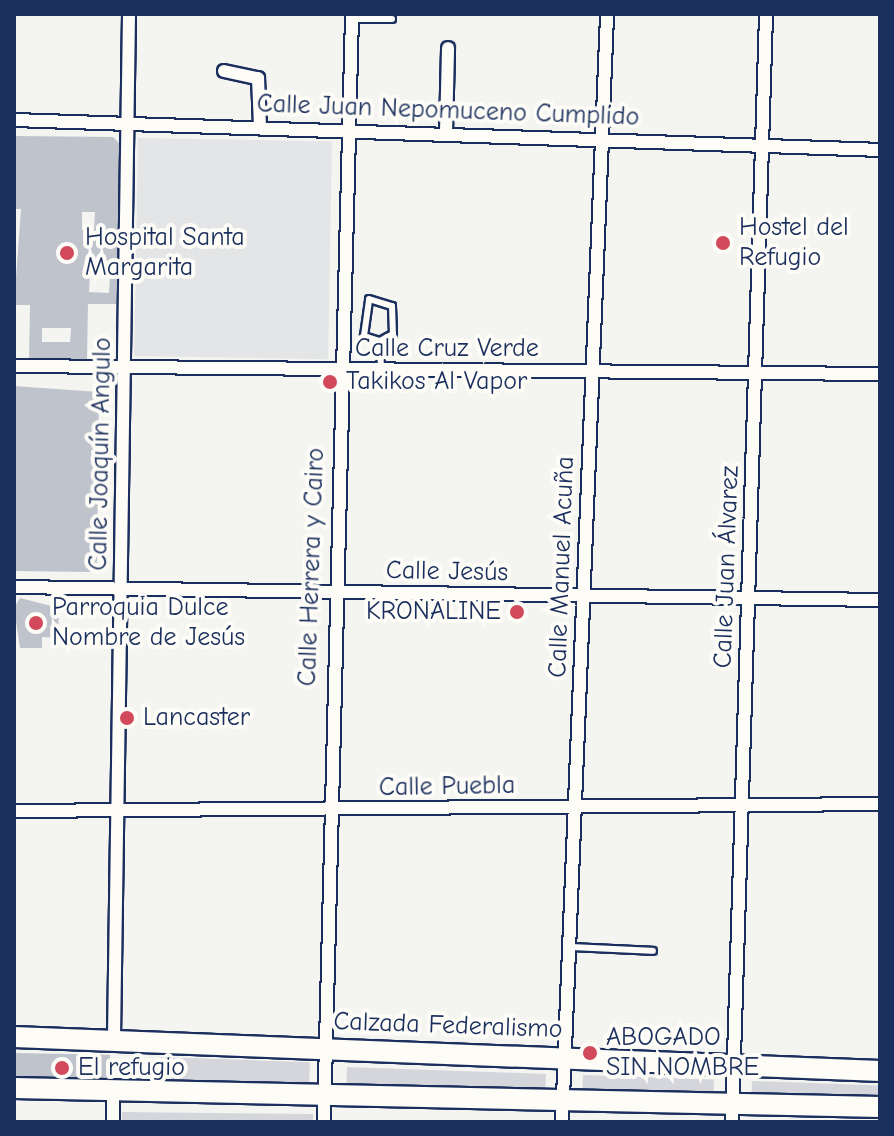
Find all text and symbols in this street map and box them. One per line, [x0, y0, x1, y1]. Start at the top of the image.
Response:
street label: Calle Juan Nepomuceno Cumplido [256, 89, 640, 133]
place label: Hostel del Refugio [739, 212, 849, 274]
place label: Hospital Santa Margarita [85, 222, 245, 284]
marker: Hostel del Refugio [714, 234, 732, 252]
marker: Hospital Santa Margarita [56, 242, 78, 264]
street label: Calle Cruz Verde [355, 333, 539, 365]
street label: Calle Joaquín Angulo [83, 337, 119, 571]
place label: Takikos Al Vapor [346, 366, 527, 398]
marker: Takikos Al Vapor [321, 373, 339, 391]
street label: Calle Herrera y Cairo [292, 447, 332, 687]
street label: Calle Manuel Acuña [543, 456, 581, 678]
street label: Calle Juan Álvarez [708, 465, 746, 669]
street label: Calle Jesús [386, 555, 508, 589]
place label: Parroquia Dulce Nombre de Jesús [52, 592, 245, 654]
place label: KRONALINE [366, 596, 501, 628]
marker: KRONALINE [508, 603, 526, 621]
marker: Parroquia Dulce Nombre de Jesús [27, 614, 45, 632]
place label: Lancaster [143, 702, 250, 734]
marker: Lancaster [118, 709, 136, 727]
street label: Calle Puebla [379, 770, 515, 804]
street label: Calzada Federalismo [333, 1006, 563, 1046]
place label: ABOGADO SIN NOMBRE [606, 1022, 759, 1084]
marker: ABOGADO SIN NOMBRE [581, 1044, 599, 1062]
place label: El refugio [78, 1052, 185, 1084]
marker: El refugio [53, 1059, 71, 1077]

